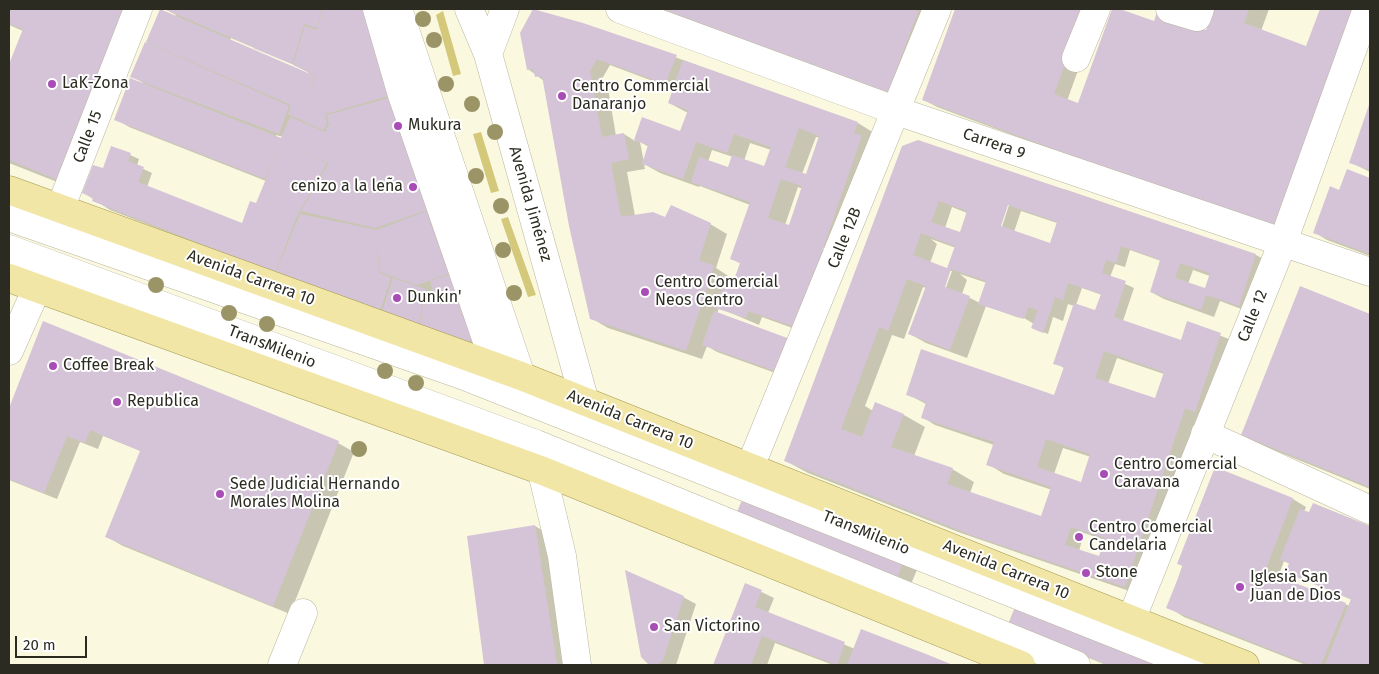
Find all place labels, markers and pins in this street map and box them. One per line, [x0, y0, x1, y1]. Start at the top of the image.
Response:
place label: LaK-Zona [62, 74, 129, 94]
place label: Centro Commercial Danaranjo [572, 77, 709, 115]
marker: LaK-Zona [46, 78, 58, 90]
marker: Centro Commercial Danaranjo [556, 90, 568, 102]
place label: Mukura [408, 116, 461, 136]
marker: Mukura [392, 120, 404, 132]
place label: cenizo a la leña [291, 177, 403, 197]
marker: cenizo a la leña [407, 181, 419, 193]
place label: Centro Comercial Neos Centro [655, 273, 778, 311]
marker: Centro Comercial Neos Centro [639, 286, 651, 298]
place label: Dunkin' [407, 288, 461, 308]
marker: Dunkin' [391, 292, 403, 304]
place label: Coffee Break [63, 356, 154, 376]
marker: Coffee Break [47, 360, 59, 372]
place label: Republica [127, 392, 199, 412]
marker: Republica [111, 396, 123, 408]
place label: Centro Comercial Caravana [1114, 455, 1237, 493]
marker: Centro Comercial Caravana [1098, 468, 1110, 480]
place label: Sede Judicial Hernando Morales Molina [230, 475, 400, 513]
marker: Sede Judicial Hernando Morales Molina [214, 488, 226, 500]
place label: Centro Comercial Candelaria [1089, 518, 1212, 556]
marker: Centro Comercial Candelaria [1073, 531, 1085, 543]
place label: Stone [1096, 563, 1138, 583]
marker: Stone [1080, 567, 1092, 579]
place label: Iglesia San Juan de Dios [1250, 568, 1341, 606]
marker: Iglesia San Juan de Dios [1234, 581, 1246, 593]
place label: San Victorino [664, 617, 760, 637]
marker: San Victorino [648, 621, 660, 633]

